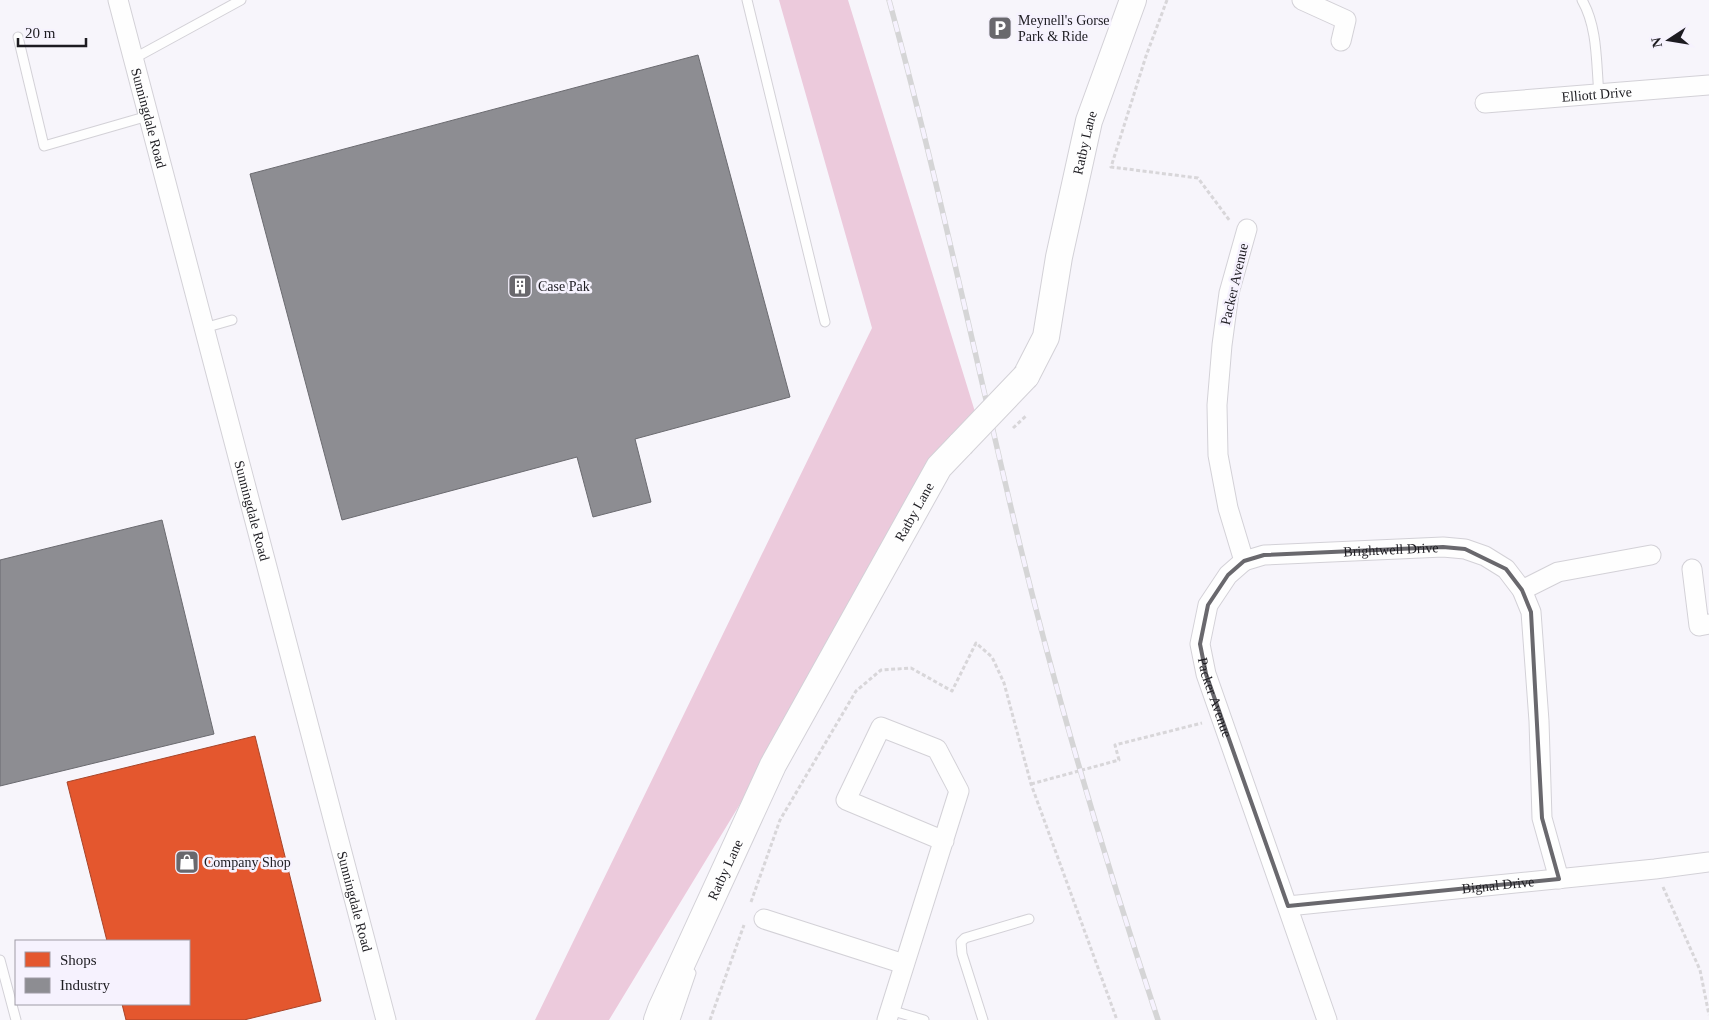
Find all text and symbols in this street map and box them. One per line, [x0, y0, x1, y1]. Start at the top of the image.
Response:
place label: Meynell's Gorse Park & Ride [1018, 13, 1110, 44]
scale bar [18, 15, 85, 47]
parking icon: Meynell's Gorse Park & Ride [987, 15, 1013, 41]
north arrow [1644, 15, 1694, 65]
text: 20 m [25, 25, 56, 41]
text: N [1648, 36, 1665, 49]
street label: Sunningdale Road [128, 66, 169, 170]
street label: Elliott Drive [1561, 84, 1632, 105]
street label: Ratby Lane [1070, 109, 1100, 176]
street label: Packer Avenue [1218, 242, 1251, 326]
building icon: Case Pak [507, 273, 533, 299]
place label: Case Pak [538, 279, 590, 294]
street label: Sunningdale Road [231, 459, 272, 563]
street label: Ratby Lane [892, 480, 937, 544]
street label: Brightwell Drive [1343, 540, 1439, 559]
street label: Packer Avenue [1195, 656, 1235, 739]
street label: Ratby Lane [705, 837, 746, 903]
shop icon: Company Shop [174, 849, 200, 875]
street label: Sunningdale Road [334, 850, 375, 953]
place label: Company Shop [204, 855, 291, 870]
street label: Bignal Drive [1461, 874, 1535, 896]
legend [15, 940, 190, 1005]
text: Shops [60, 952, 97, 968]
text: Industry [60, 977, 110, 993]

